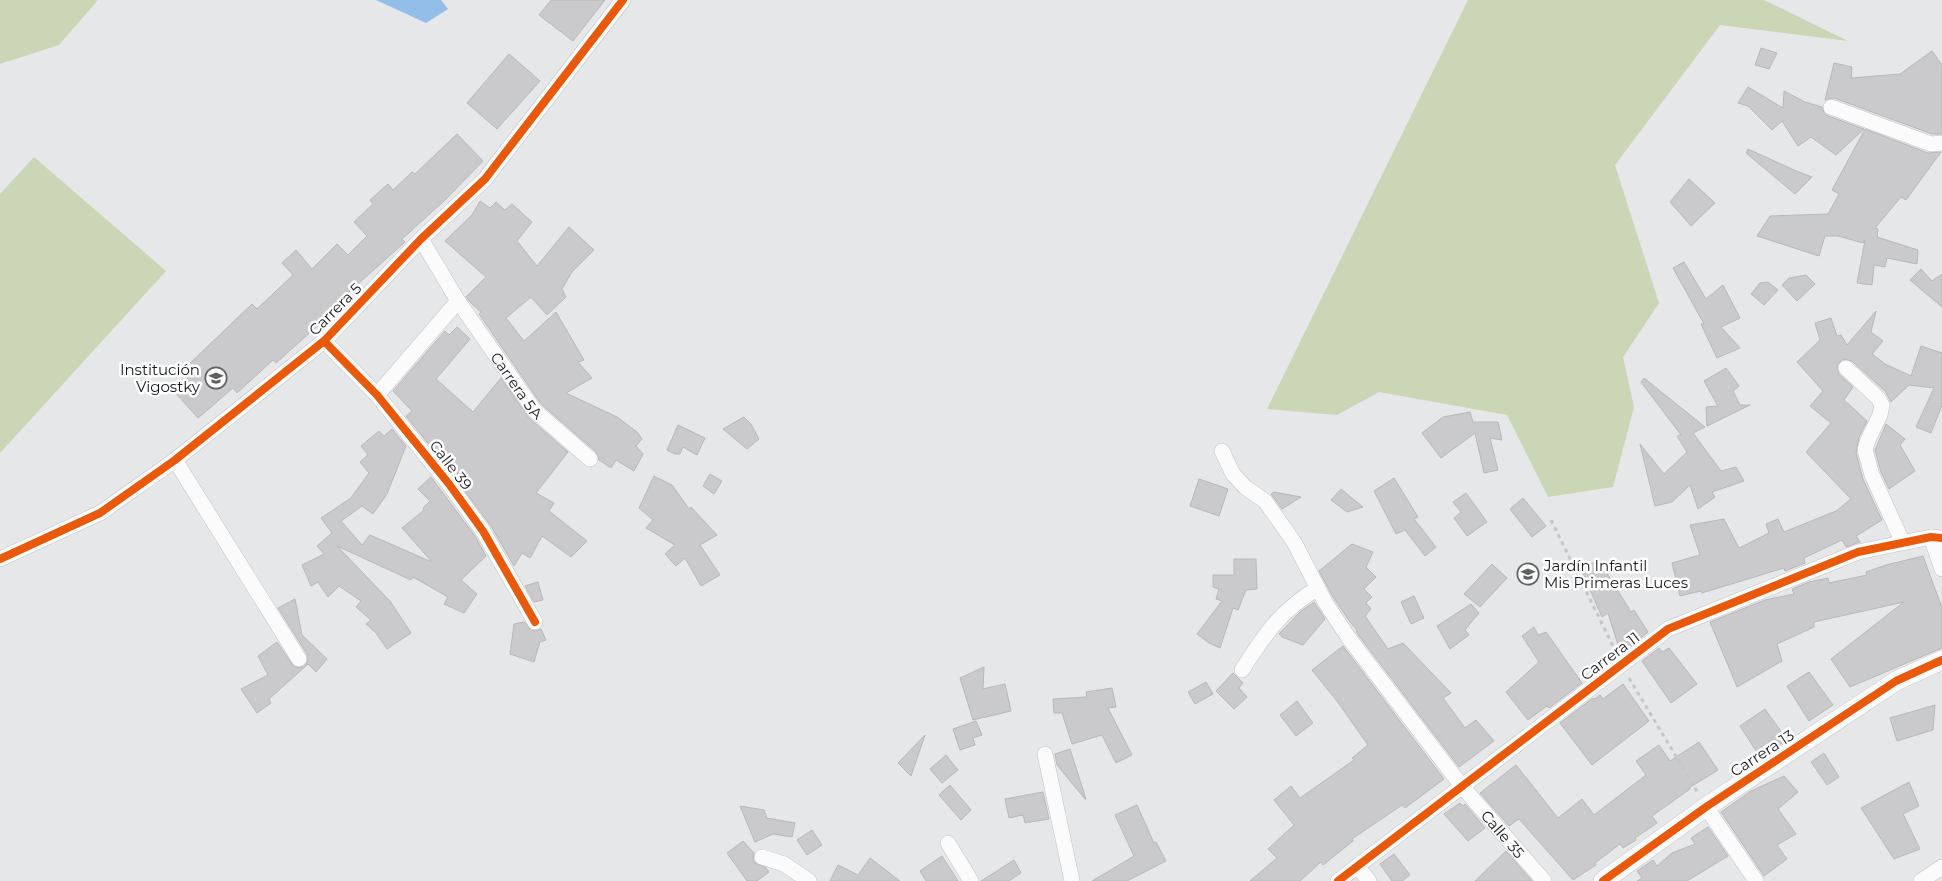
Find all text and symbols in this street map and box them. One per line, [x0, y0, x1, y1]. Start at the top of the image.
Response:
street label: Carrera 5 [305, 279, 365, 339]
street label: Carrera 5A [487, 348, 547, 423]
place label: Institución Vigostky [120, 360, 201, 396]
school or university icon: Institución Vigostky [204, 366, 228, 390]
street label: Calle 39 [426, 436, 476, 494]
place label: Jardín Infantil Mis Primeras Luces [1543, 556, 1688, 592]
school or university icon: Jardín Infantil Mis Primeras Luces [1516, 562, 1540, 586]
street label: Carrera 11 [1577, 628, 1643, 684]
street label: Carrera 13 [1727, 725, 1797, 781]
street label: Calle 35 [1477, 806, 1529, 862]

